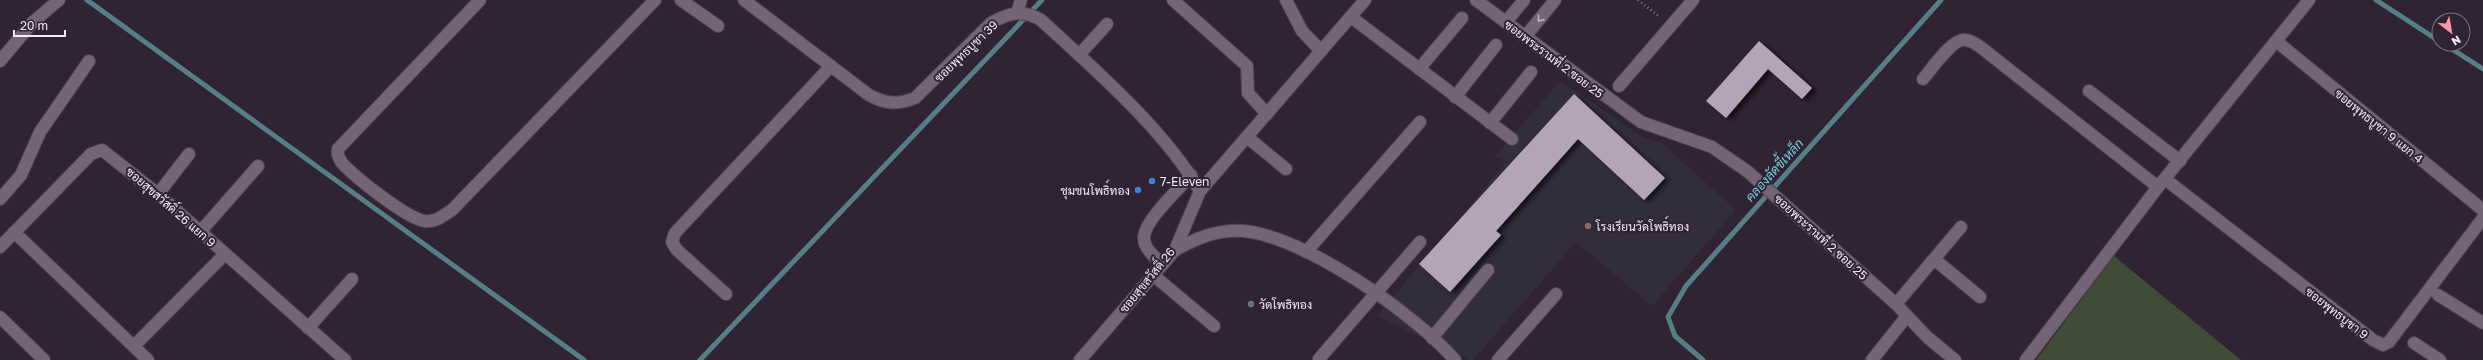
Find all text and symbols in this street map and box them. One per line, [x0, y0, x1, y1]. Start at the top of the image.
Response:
scale bar [14, 12, 65, 38]
north arrow [2431, 12, 2471, 52]
street label: ซอยพระรามที่ 2 ซอย 25 [1501, 14, 1608, 101]
one-way arrow [1537, 14, 1544, 21]
street label: ซอยพุทธบูชา 39 [931, 17, 1002, 86]
text: 20 m [20, 18, 48, 33]
text: N [2449, 33, 2463, 49]
street label: ซอยพุทธบูชา 9 แยก 4 [2330, 86, 2426, 168]
water label: คลองลัดขี้เหล็ก [1738, 132, 1806, 205]
street label: ซอยสุขสวัสดิ์ 26 แยก 9 [122, 161, 221, 251]
place label: 7-Eleven [1160, 174, 1210, 189]
marker: 7-Eleven [1147, 176, 1157, 186]
place label: ชุมชนโพธิ์ทอง [1060, 179, 1130, 200]
marker: ชุมชนโพธิ์ทอง [1133, 185, 1143, 195]
street label: ซอยพระรามที่ 2 ซอย 25 [1771, 189, 1873, 283]
place label: โรงเรียนวัดโพธิ์ทอง [1595, 215, 1689, 234]
marker: โรงเรียนวัดโพธิ์ทอง [1583, 221, 1593, 231]
street label: ซอยสุขสวัสดิ์ 26 [1113, 242, 1179, 317]
street label: ซอยพุทธบูชา 9 [2301, 284, 2371, 344]
place label: วัดโพธิทอง [1259, 297, 1312, 312]
marker: วัดโพธิทอง [1246, 299, 1256, 309]

